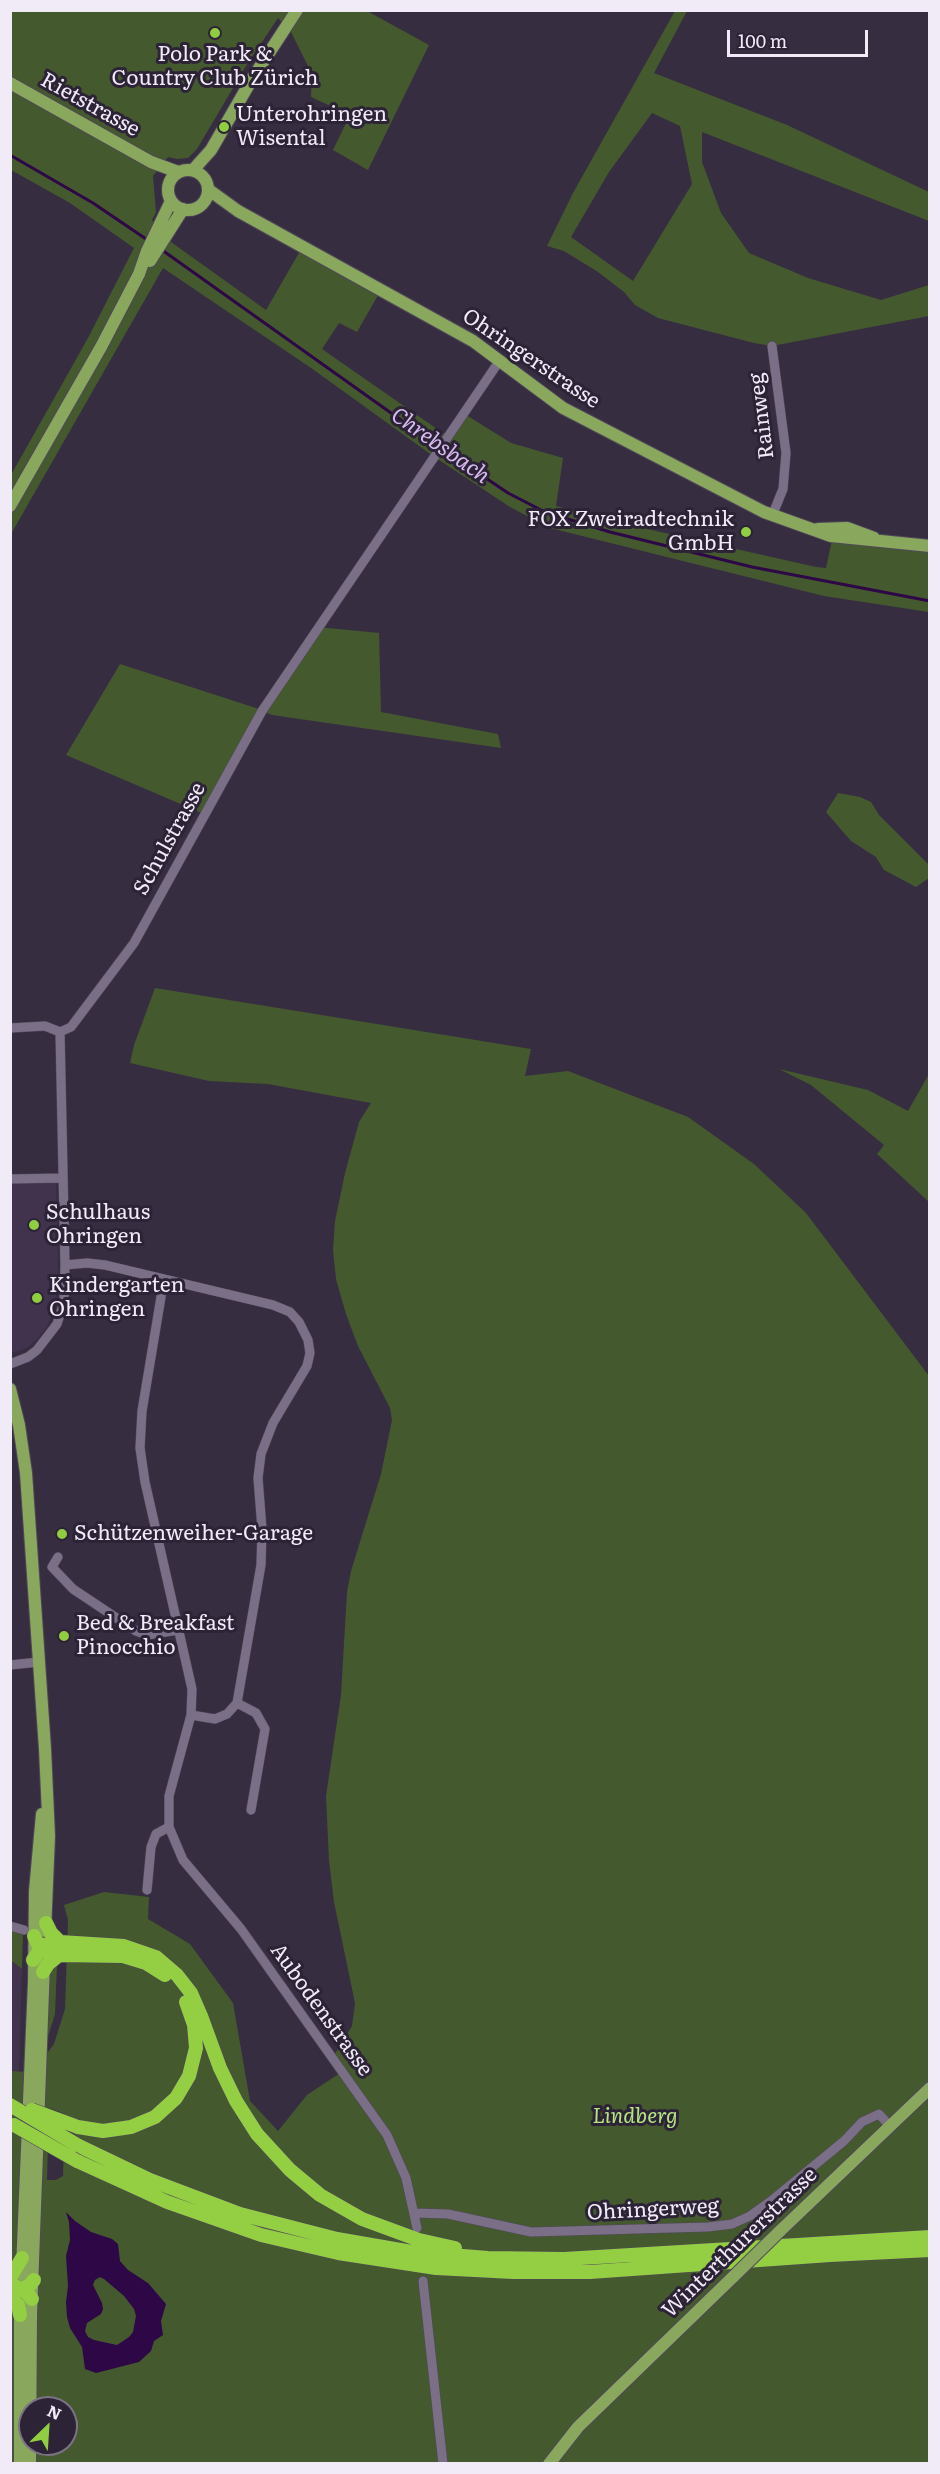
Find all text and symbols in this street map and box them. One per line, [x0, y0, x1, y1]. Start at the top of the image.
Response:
scale bar [730, 18, 871, 56]
marker: Polo Park & Country Club Zürich [208, 26, 222, 40]
text: 100 m [738, 27, 787, 54]
place label: Polo Park & Country Club Zürich [112, 42, 318, 92]
street label: Rietstrasse [36, 68, 144, 142]
place label: Unterohringen Wisental [236, 102, 387, 152]
marker: Unterohringen Wisental [217, 120, 231, 134]
street label: Ohringerstrasse [457, 304, 605, 414]
street label: Rainweg [744, 371, 780, 461]
water label: Chrebsbach [386, 402, 494, 490]
place label: FOX Zweiradtechnik GmbH [527, 507, 734, 557]
marker: FOX Zweiradtechnik GmbH [739, 525, 753, 539]
street label: Schulstrasse [129, 778, 211, 900]
place label: Schulhaus Ohringen [46, 1200, 150, 1250]
marker: Schulhaus Ohringen [27, 1218, 41, 1232]
place label: Kindergarten Ohringen [49, 1273, 184, 1323]
marker: Kindergarten Ohringen [30, 1291, 44, 1305]
place label: Schützenweiher-Garage [74, 1521, 313, 1547]
marker: Schützenweiher-Garage [55, 1527, 69, 1541]
place label: Bed & Breakfast Pinocchio [76, 1611, 234, 1661]
marker: Bed & Breakfast Pinocchio [57, 1629, 71, 1643]
street label: Aubodenstrasse [264, 1939, 378, 2081]
park label: Lindberg [592, 2104, 678, 2130]
street label: Winterthurerstrasse [657, 2163, 823, 2323]
street label: Ohringerweg [586, 2194, 720, 2226]
north arrow [18, 2396, 78, 2456]
text: N [44, 2398, 66, 2425]

